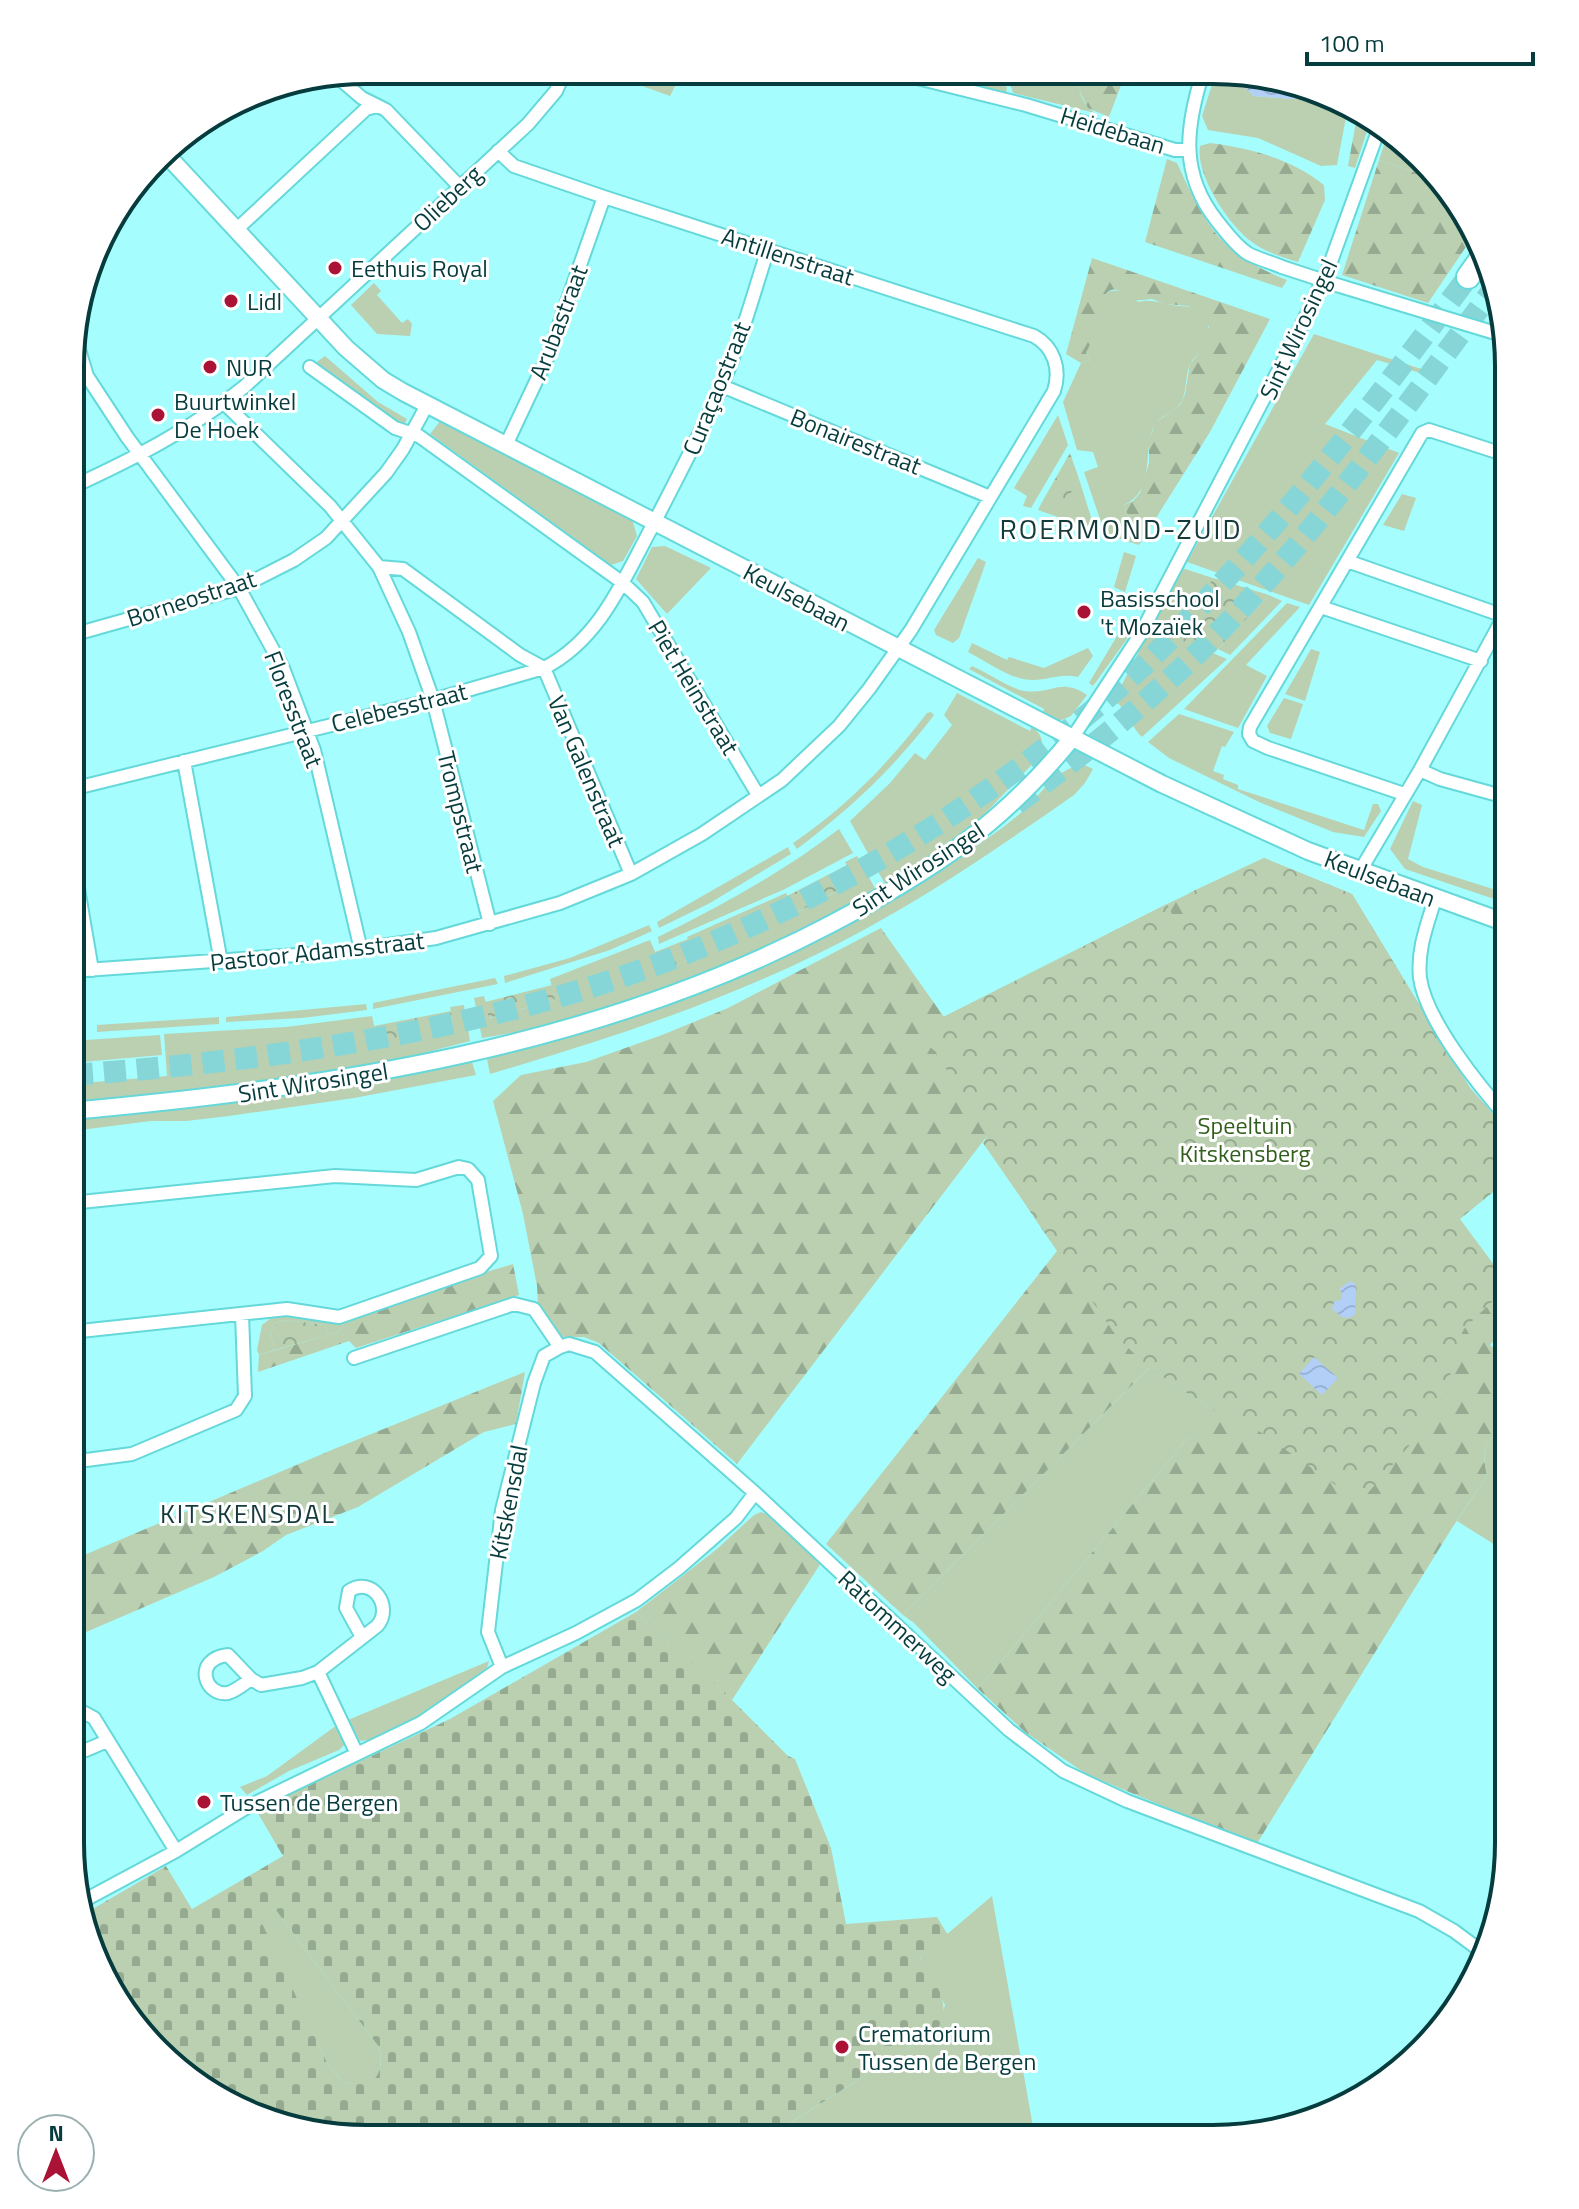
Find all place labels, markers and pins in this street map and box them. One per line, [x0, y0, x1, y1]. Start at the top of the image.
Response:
place label: Eethuis Royal [351, 250, 488, 286]
marker: Eethuis Royal [326, 259, 344, 277]
place label: Lidl [247, 283, 282, 319]
marker: Lidl [222, 292, 240, 310]
place label: NUR [226, 349, 272, 385]
marker: NUR [201, 358, 219, 376]
place label: Buurtwinkel De Hoek [174, 383, 296, 447]
marker: Buurtwinkel De Hoek [149, 406, 167, 424]
place label: Basisschool 't Mozaïek [1100, 580, 1220, 644]
marker: Basisschool 't Mozaïek [1075, 603, 1093, 621]
place label: Tussen de Bergen [220, 1784, 398, 1820]
marker: Tussen de Bergen [195, 1793, 213, 1811]
place label: Crematorium Tussen de Bergen [858, 2015, 1036, 2079]
marker: Crematorium Tussen de Bergen [833, 2038, 851, 2056]

